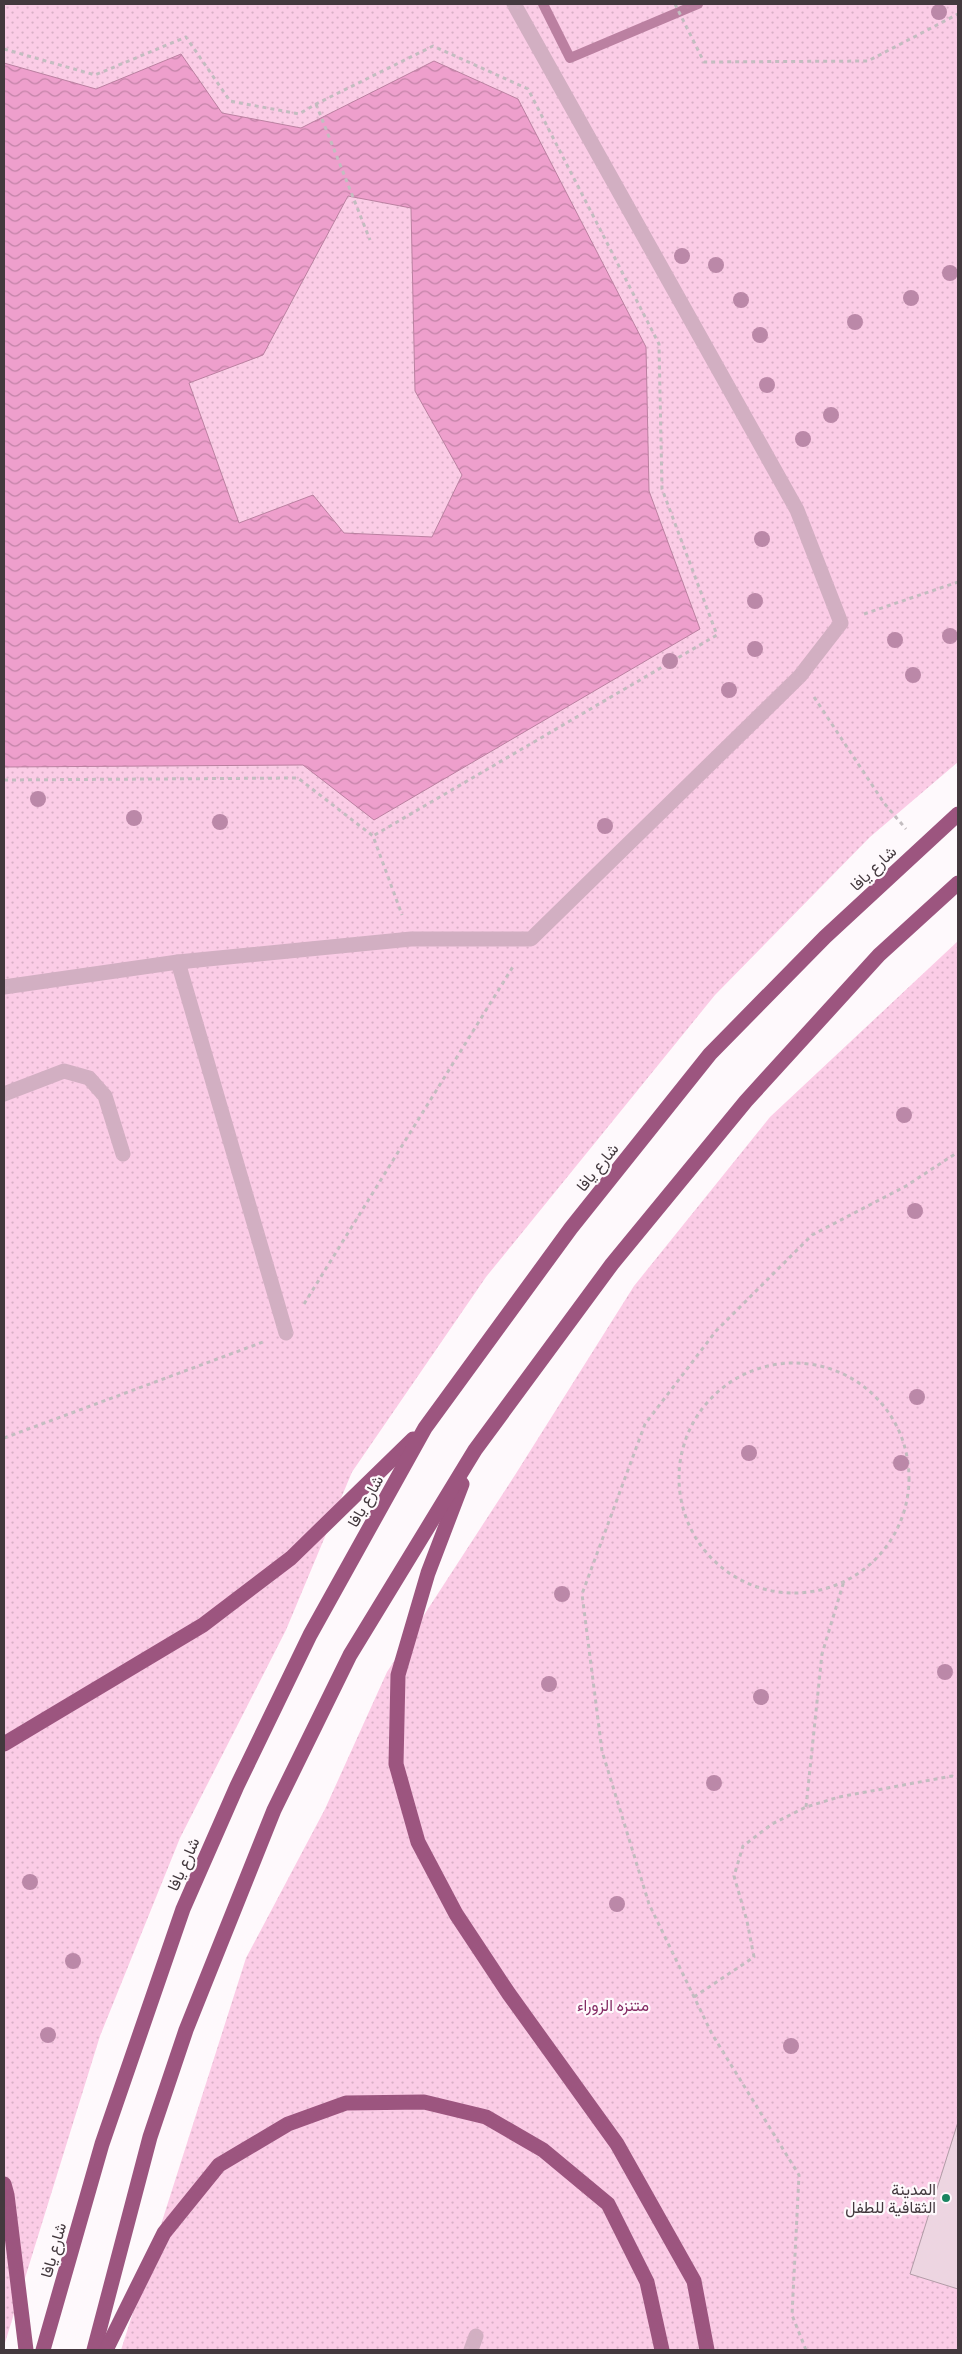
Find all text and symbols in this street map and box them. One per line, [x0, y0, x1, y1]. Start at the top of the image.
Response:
street label: شارع يافا [845, 840, 902, 896]
street label: شارع يافا [571, 1138, 624, 1197]
street label: شارع يافا [342, 1471, 389, 1532]
street label: شارع يافا [161, 1834, 205, 1895]
park label: متنزه الزوراء [577, 1994, 649, 2016]
place label: المدينة الثقافية للطفل [845, 2178, 936, 2218]
marker: المدينة الثقافية للطفل [940, 2192, 952, 2204]
street label: شارع يافا [35, 2220, 72, 2280]

